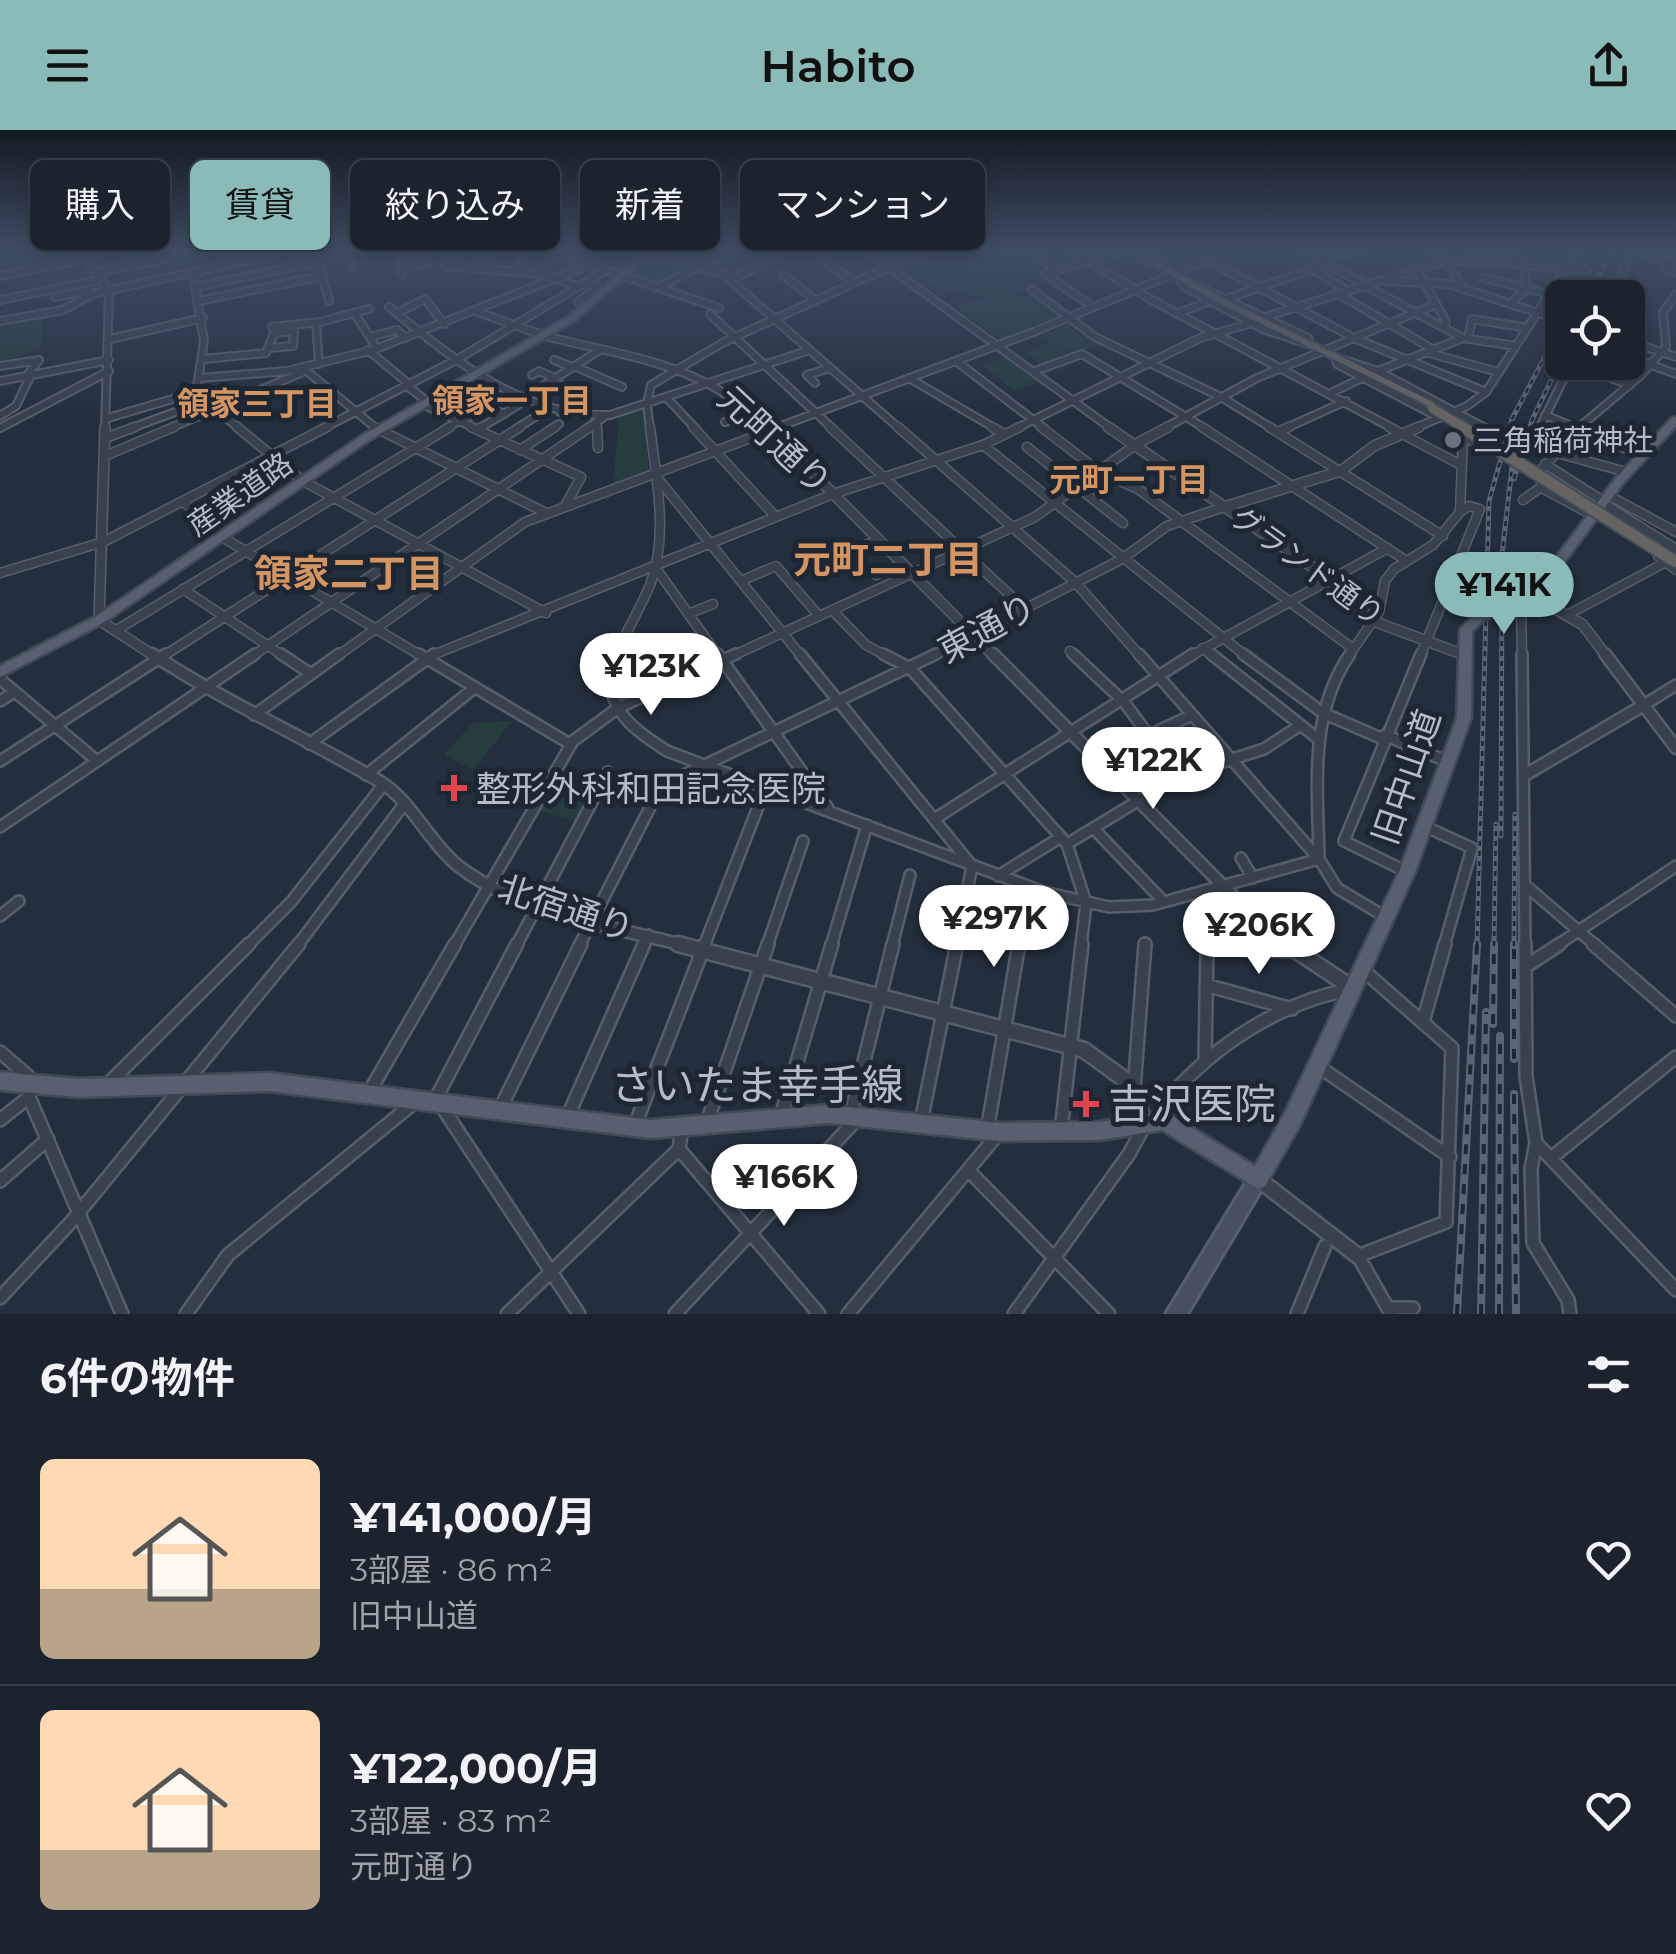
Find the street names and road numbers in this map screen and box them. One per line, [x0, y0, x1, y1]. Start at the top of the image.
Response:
street label: 元町通り [709, 377, 841, 503]
street label: 産業道路 [180, 444, 300, 544]
street label: グランド通り [1224, 498, 1392, 634]
street label: 東通り [931, 584, 1043, 672]
street label: 旧中山道 [1363, 704, 1449, 850]
street label: 北宿通り [493, 866, 639, 950]
street label: さいたま幸手線 [611, 1059, 903, 1111]

